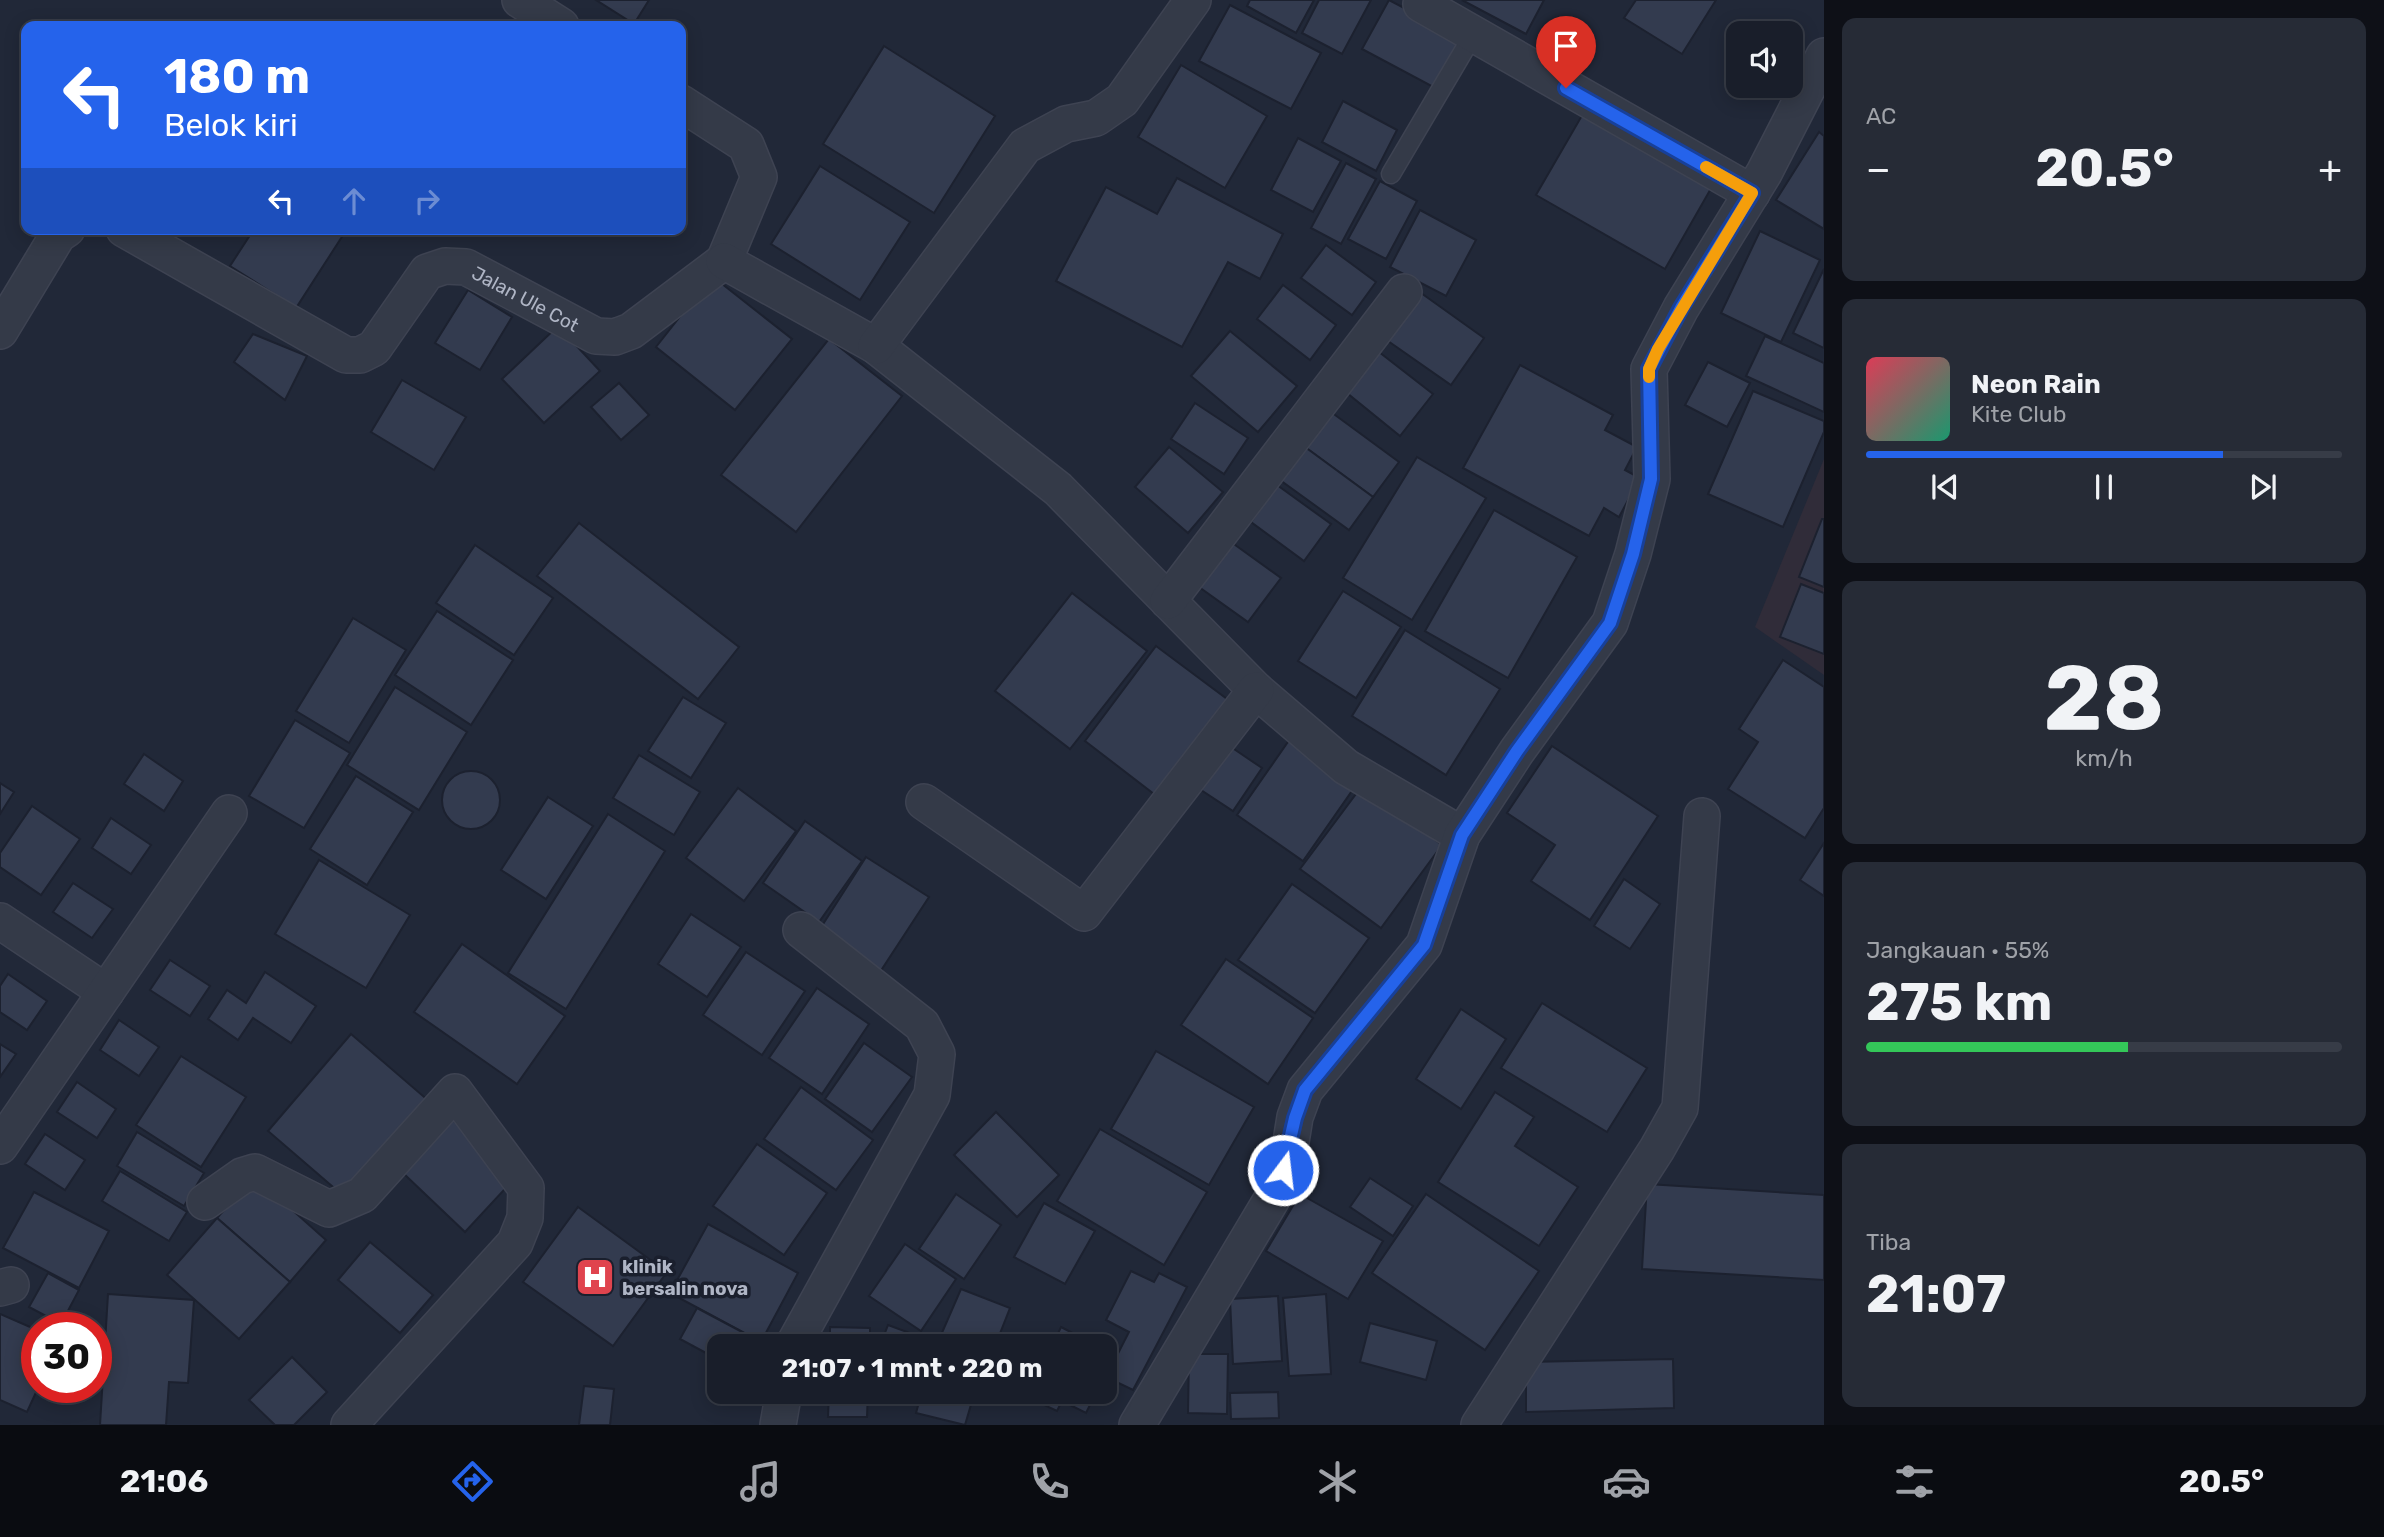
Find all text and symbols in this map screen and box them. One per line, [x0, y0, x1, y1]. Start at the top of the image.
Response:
pin [1536, 16, 1596, 88]
map controls [1726, 21, 1803, 98]
button: sound [1726, 21, 1803, 98]
icon: arrive [1547, 27, 1585, 65]
text: 180 m [164, 47, 310, 105]
icon: left [49, 49, 140, 140]
text: AC [1866, 102, 1896, 130]
text: Belok kiri [164, 106, 298, 144]
text: 20.5° [2035, 137, 2174, 199]
text: − [1866, 146, 1891, 192]
text: + [2318, 146, 2342, 192]
icon: left [262, 182, 300, 220]
icon: ahead [335, 182, 373, 220]
icon: right [408, 182, 446, 220]
street label: Jalan Ule Cot [468, 261, 583, 337]
text: Neon Rain [1971, 369, 2101, 400]
text: Kite Club [1971, 400, 2066, 428]
icon: previous [1926, 468, 1964, 506]
icon: pause [2085, 468, 2123, 506]
icon: next [2244, 468, 2282, 506]
text: 28 [2044, 644, 2164, 752]
text: km/h [2075, 744, 2133, 772]
text: Jangkauan · 55% [1866, 936, 2049, 964]
text: 275 km [1866, 971, 2052, 1033]
position arrow [1246, 1133, 1320, 1207]
text: Tiba [1866, 1228, 1911, 1256]
place label: klinik bersalin nova [622, 1255, 748, 1300]
hospital icon: klinik bersalin nova [574, 1256, 616, 1298]
text: 21:07 [1866, 1263, 2006, 1325]
speed limit sign: 30 [21, 1312, 112, 1403]
text: 21:07 · 1 mnt · 220 m [781, 1353, 1043, 1384]
icon: directions [448, 1457, 497, 1506]
icon: music [736, 1457, 785, 1506]
icon: phone [1025, 1457, 1074, 1506]
icon: climate [1313, 1457, 1362, 1506]
icon: car [1602, 1457, 1651, 1506]
icon: filters [1890, 1457, 1939, 1506]
text: 21:06 [120, 1462, 208, 1500]
text: 20.5° [2179, 1462, 2264, 1500]

